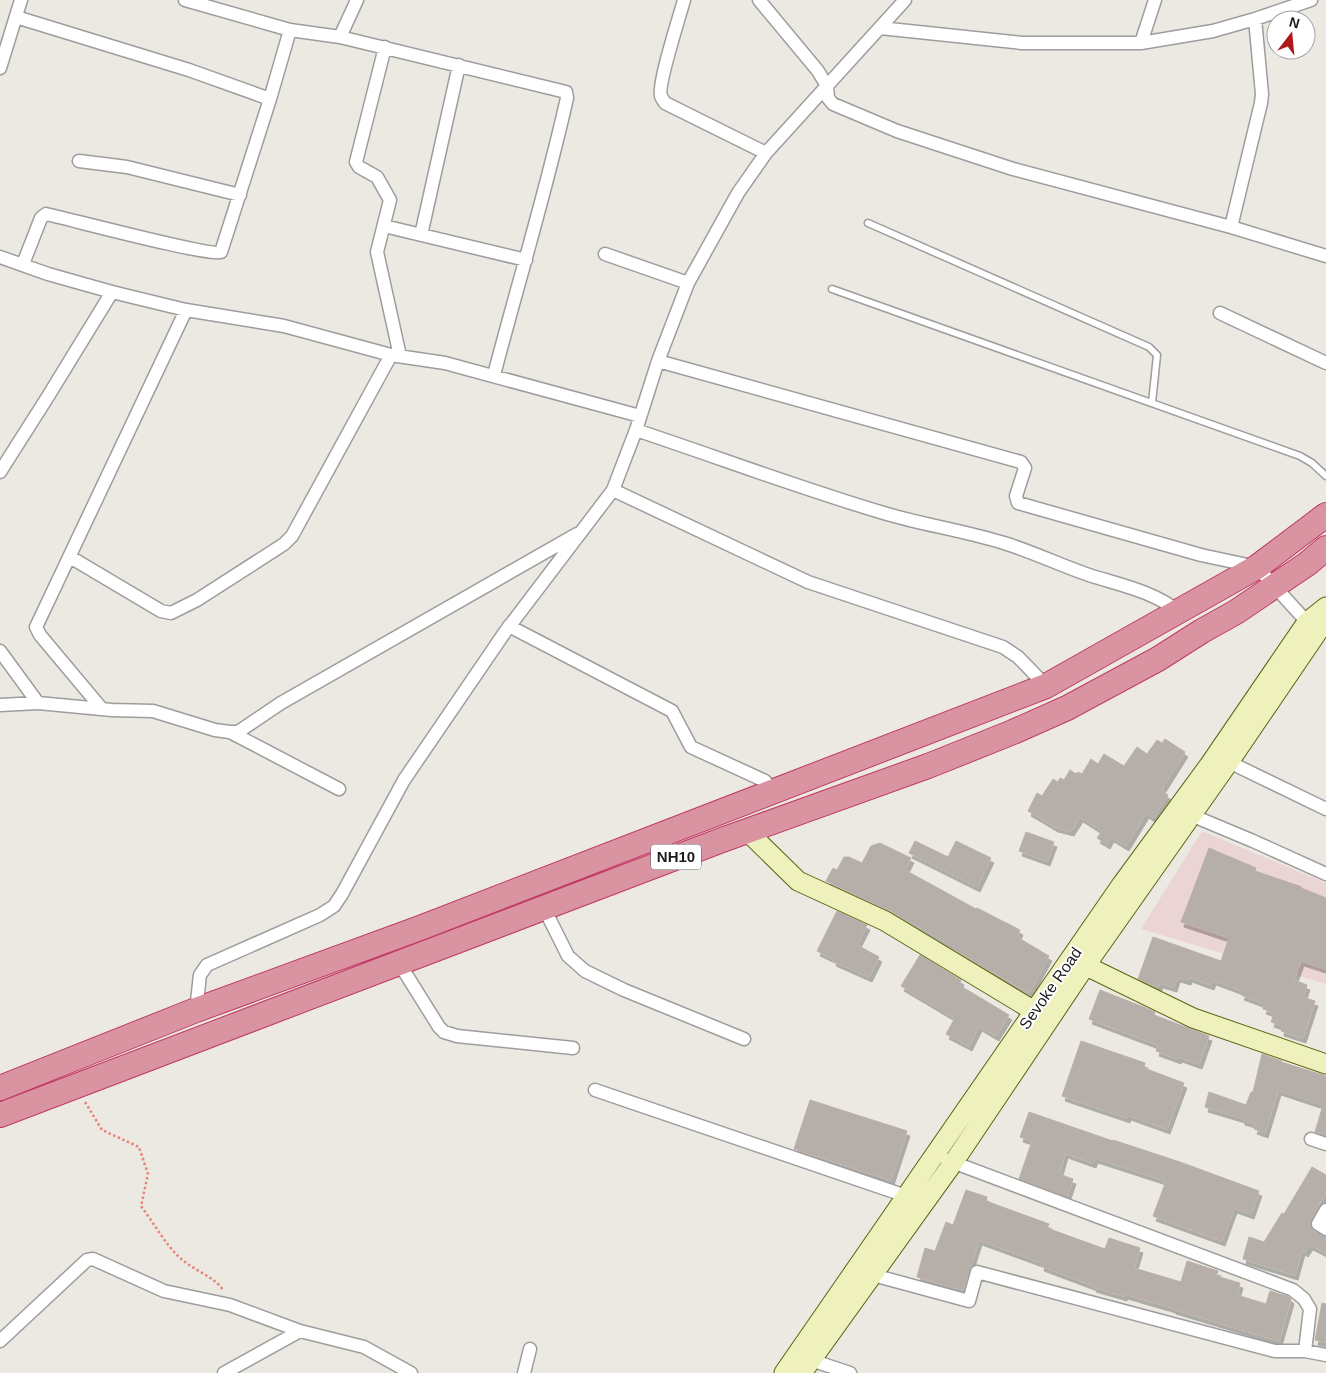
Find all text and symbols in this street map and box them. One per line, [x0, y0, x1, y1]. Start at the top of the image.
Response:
north arrow [1266, 10, 1316, 60]
text: N [1288, 13, 1302, 32]
road number: NH10 [651, 844, 701, 870]
street label: Sevoke Road [1016, 944, 1085, 1033]

